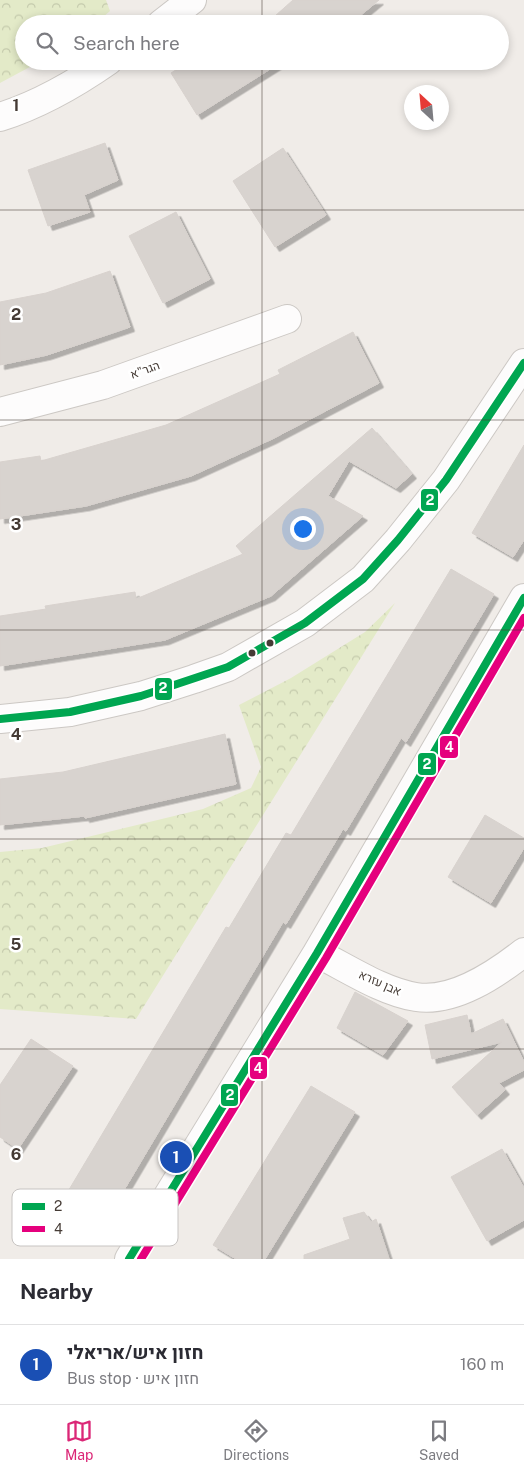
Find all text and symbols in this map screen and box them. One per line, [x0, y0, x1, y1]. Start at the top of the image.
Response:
search box [15, 15, 509, 70]
icon: search [33, 29, 61, 57]
text: Search here [73, 32, 180, 54]
north arrow [404, 85, 449, 130]
text: 1 [13, 96, 19, 115]
text: 2 [11, 305, 21, 324]
street label: הגר"א [128, 358, 162, 382]
line badge: 2 [420, 488, 439, 512]
text: 2 [426, 492, 435, 508]
text: 3 [11, 515, 21, 534]
your location [290, 516, 316, 542]
unlabelled marker [265, 638, 275, 648]
unlabelled marker [247, 648, 257, 658]
line badge: 2 [154, 677, 173, 701]
text: 2 [159, 680, 168, 696]
text: 4 [11, 725, 22, 744]
line badge: 4 [439, 735, 459, 759]
text: 4 [444, 739, 454, 755]
line badge: 2 [417, 752, 437, 776]
text: 2 [423, 756, 432, 772]
text: 5 [11, 935, 22, 954]
street label: אבן עזרא [357, 967, 404, 999]
line badge: 4 [249, 1056, 268, 1080]
text: 4 [253, 1060, 263, 1076]
line badge: 2 [220, 1083, 239, 1107]
text: 2 [226, 1087, 235, 1103]
pin: 1 [160, 1138, 192, 1176]
text: 6 [11, 1145, 21, 1164]
legend [12, 1189, 178, 1246]
text: 2 [54, 1198, 62, 1214]
text: 4 [54, 1221, 63, 1237]
text: Nearby [20, 1279, 93, 1304]
text: חזון איש/אריאלי [67, 1341, 203, 1363]
text: 1 [33, 1355, 39, 1374]
text: 160 m [460, 1355, 504, 1374]
text: Bus stop · חזון איש [67, 1369, 199, 1388]
tab: Map [65, 1417, 93, 1463]
tab: Directions [223, 1417, 289, 1463]
tab: Saved [419, 1417, 459, 1463]

